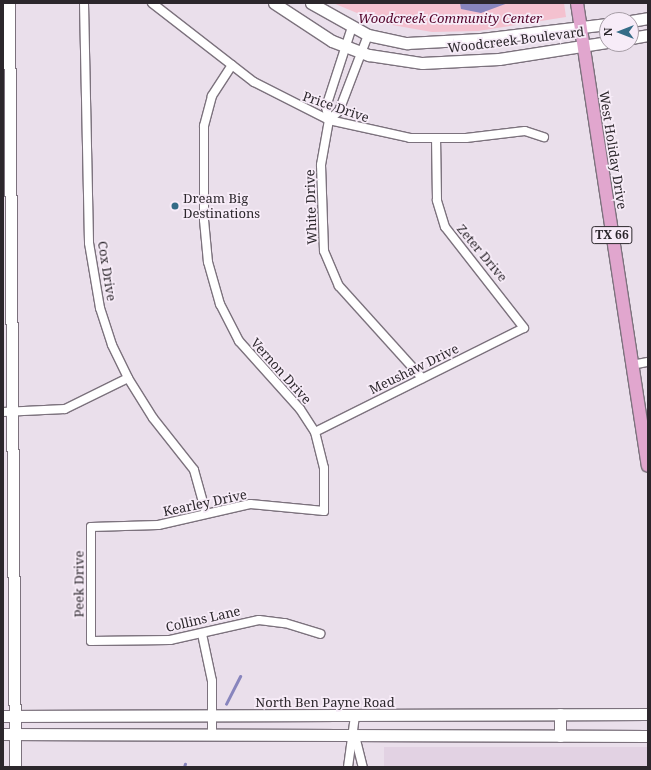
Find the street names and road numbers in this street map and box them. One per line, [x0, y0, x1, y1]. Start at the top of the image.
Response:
street label: Woodcreek Boulevard [447, 24, 585, 56]
street label: Price Drive [301, 88, 371, 126]
street label: West Holiday Drive [596, 90, 630, 210]
street label: White Drive [302, 169, 320, 245]
street label: Zeter Drive [454, 221, 510, 285]
road number: TX 66 [591, 225, 633, 245]
street label: Cox Drive [95, 240, 119, 302]
street label: Vernon Drive [247, 335, 315, 407]
street label: Meushaw Drive [367, 341, 461, 397]
street label: Kearley Drive [162, 487, 248, 519]
street label: Peek Drive [71, 551, 87, 617]
street label: Collins Lane [164, 603, 242, 635]
street label: North Ben Payne Road [255, 694, 395, 710]

